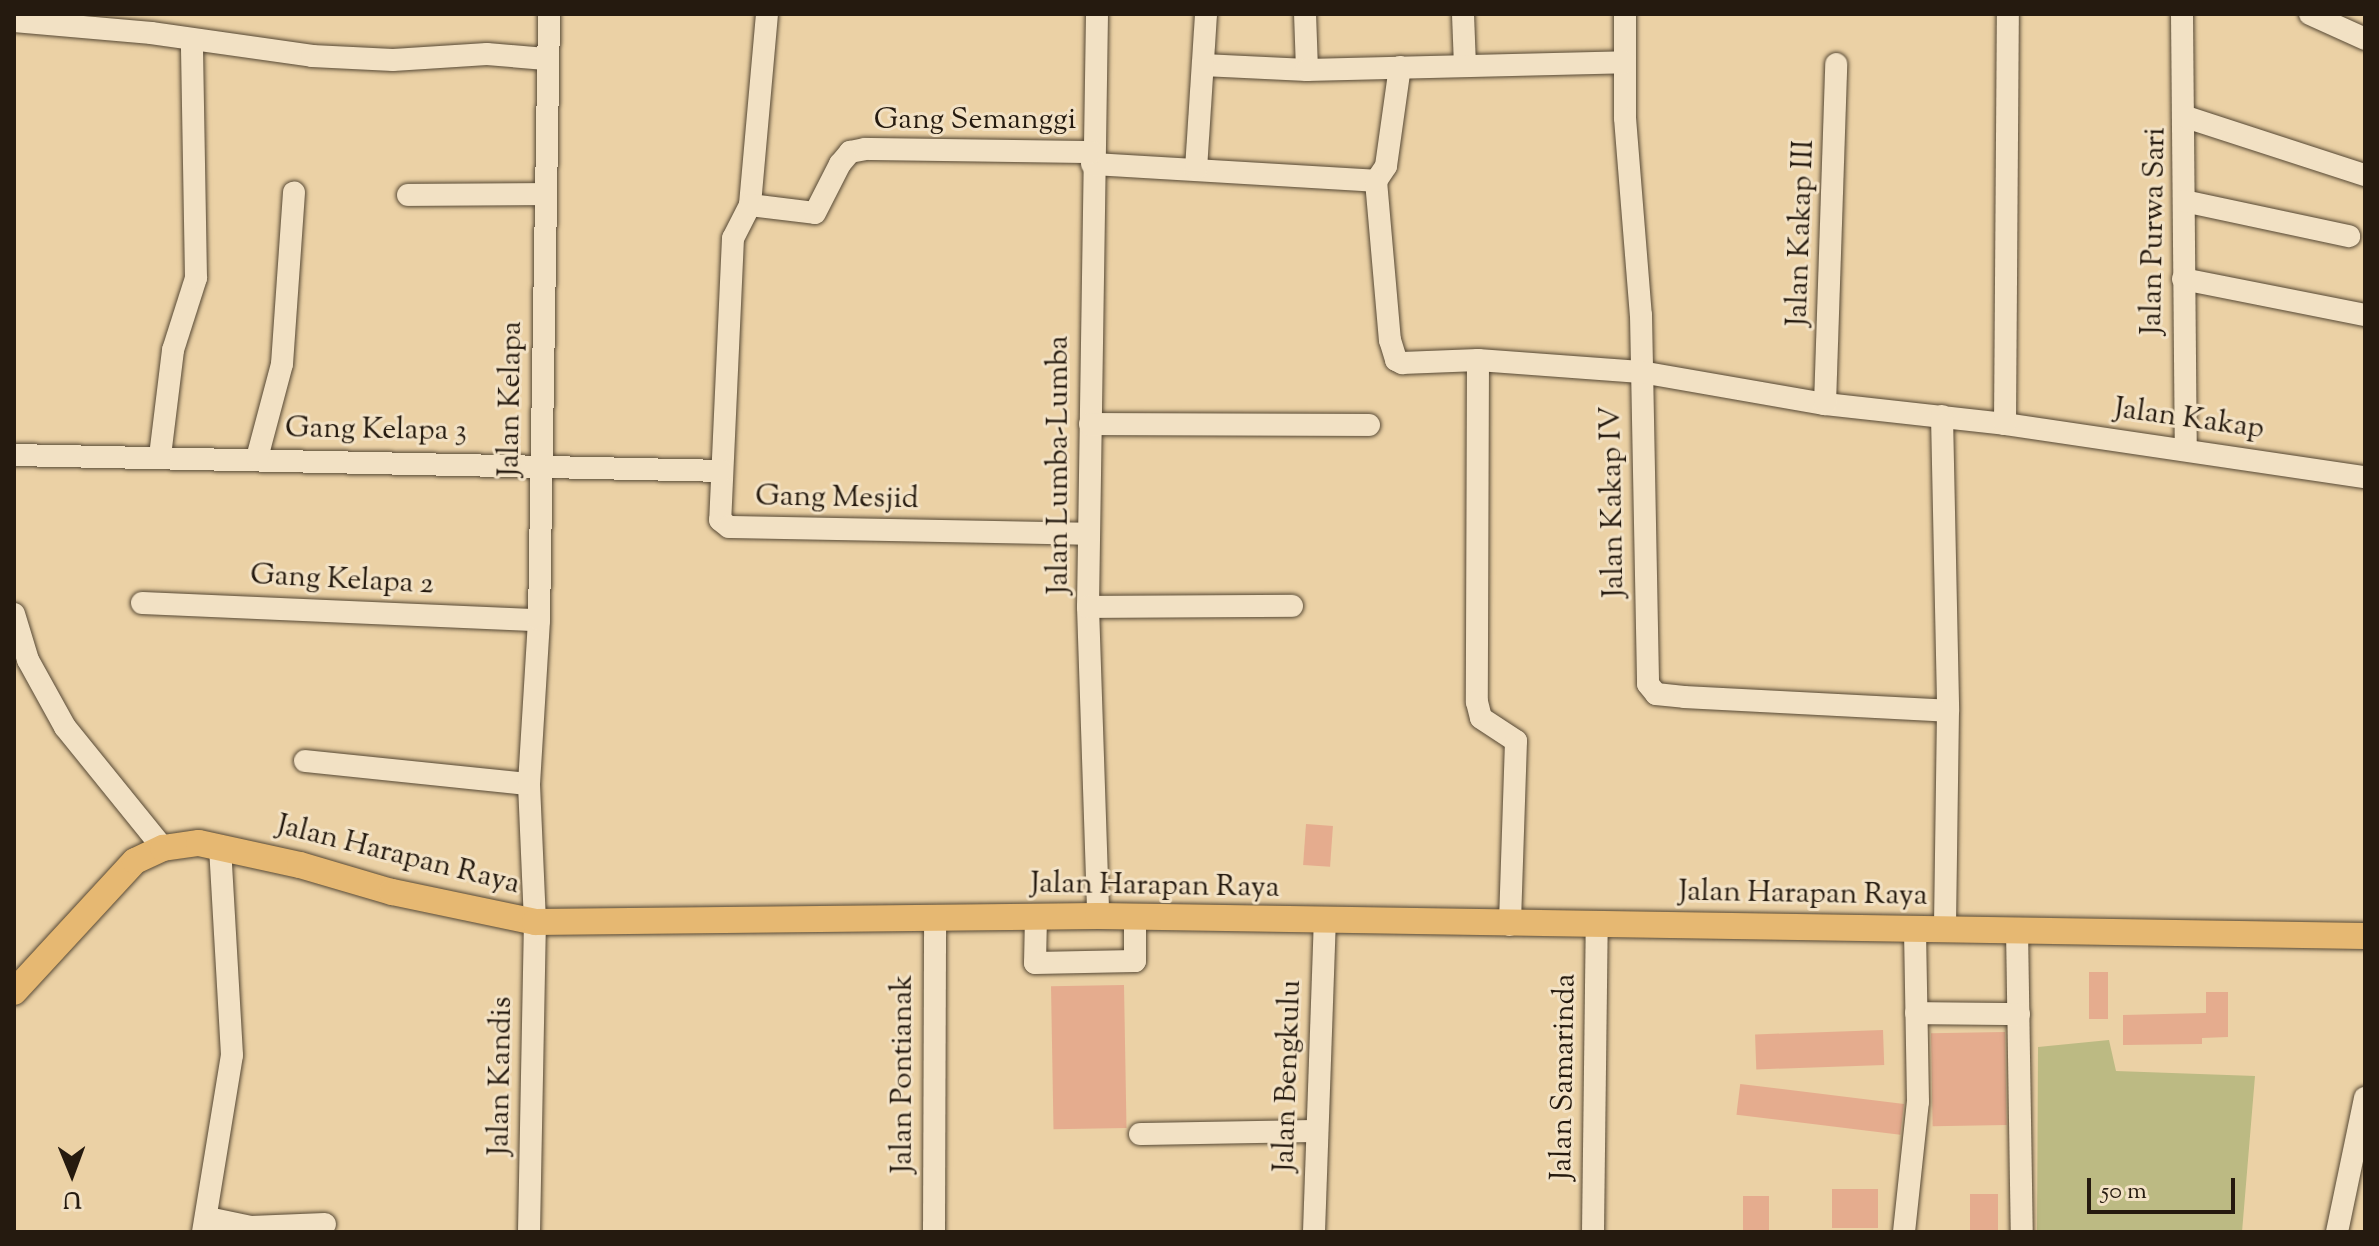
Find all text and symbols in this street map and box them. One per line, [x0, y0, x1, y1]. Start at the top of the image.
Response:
street label: Gang Semanggi [874, 103, 1076, 139]
street label: Jalan Purwa Sari [2135, 127, 2175, 335]
street label: Jalan Kakap III [1781, 139, 1823, 327]
street label: Jalan Kelapa [493, 321, 531, 477]
street label: Jalan Lumba-Lumba [1042, 336, 1078, 594]
street label: Jalan Kakap [2112, 392, 2266, 448]
street label: Jalan Kakap IV [1594, 406, 1634, 598]
street label: Gang Kelapa 3 [285, 411, 467, 451]
street label: Gang Mesjid [755, 480, 919, 518]
street label: Gang Kelapa 2 [249, 558, 435, 604]
street label: Jalan Harapan Raya [273, 808, 523, 904]
street label: Jalan Harapan Raya [1030, 867, 1280, 907]
street label: Jalan Harapan Raya [1678, 875, 1928, 915]
street label: Jalan Samarinda [1545, 973, 1585, 1181]
street label: Jalan Pontianak [886, 975, 922, 1173]
street label: Jalan Bengkulu [1268, 979, 1310, 1173]
street label: Jalan Kandis [483, 996, 521, 1156]
north arrow [32, 1134, 112, 1214]
scale bar [2091, 1162, 2239, 1212]
text: 50 m [2101, 1175, 2147, 1209]
text: U [63, 1182, 82, 1214]

